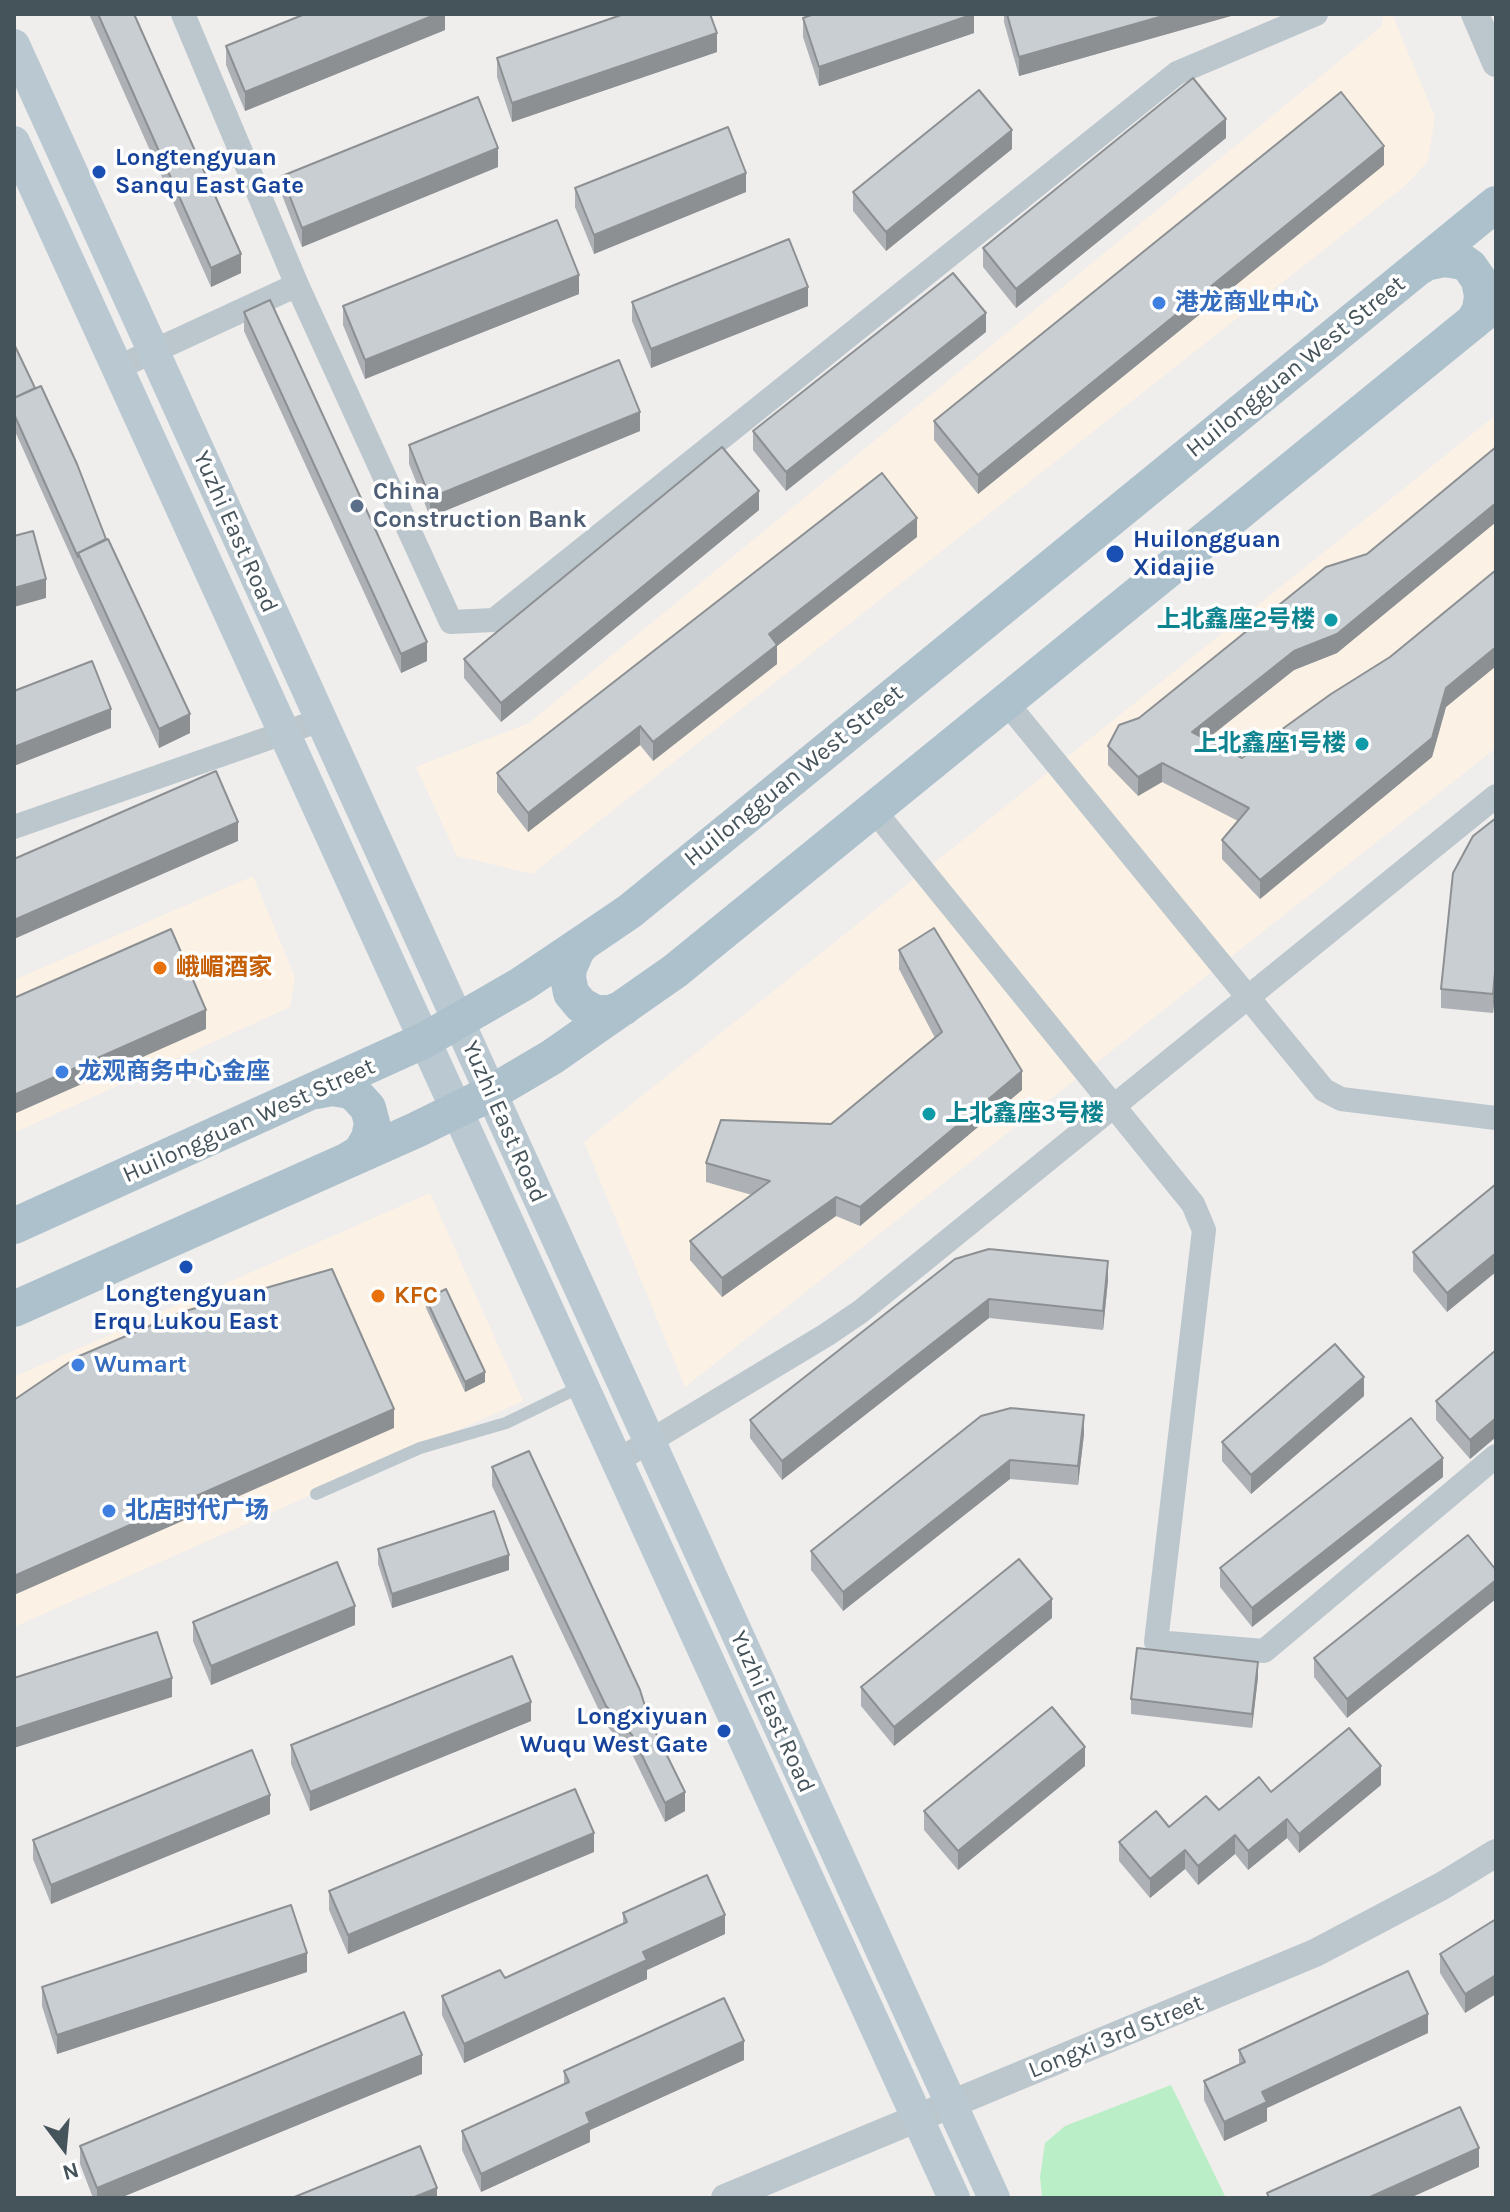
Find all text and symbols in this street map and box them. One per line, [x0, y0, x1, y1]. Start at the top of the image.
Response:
place label: Longtengyuan Sanqu East Gate [115, 144, 304, 200]
marker: Longtengyuan Sanqu East Gate [90, 163, 108, 181]
street label: Huilongguan West Street [1181, 270, 1411, 464]
place label: 港龙商业中心 [1175, 289, 1319, 317]
marker: 港龙商业中心 [1150, 294, 1168, 312]
street label: Yuzhi East Road [186, 447, 284, 617]
place label: China Construction Bank [373, 478, 587, 534]
marker: China Construction Bank [348, 497, 366, 515]
place label: Huilongguan Xidajie [1133, 526, 1281, 582]
marker: Huilongguan Xidajie [1104, 543, 1126, 565]
place label: 上北鑫座2号楼 [1156, 606, 1315, 634]
marker: 上北鑫座2号楼 [1322, 611, 1340, 629]
street label: Huilongguan West Street [679, 679, 909, 873]
place label: 上北鑫座1号楼 [1193, 730, 1346, 758]
marker: 上北鑫座1号楼 [1353, 735, 1371, 753]
place label: 峨嵋酒家 [176, 954, 272, 982]
marker: 峨嵋酒家 [151, 959, 169, 977]
street label: Yuzhi East Road [455, 1037, 553, 1207]
street label: Huilongguan West Street [118, 1052, 380, 1190]
place label: 龙观商务中心金座 [78, 1058, 270, 1086]
marker: 龙观商务中心金座 [53, 1063, 71, 1081]
place label: 上北鑫座3号楼 [945, 1100, 1104, 1128]
marker: 上北鑫座3号楼 [920, 1105, 938, 1123]
marker: Longtengyuan Erqu Lukou East [177, 1258, 195, 1276]
place label: Longtengyuan Erqu Lukou East [93, 1280, 279, 1336]
place label: KFC [394, 1282, 438, 1310]
marker: KFC [369, 1287, 387, 1305]
place label: Wumart [94, 1351, 187, 1379]
marker: Wumart [69, 1356, 87, 1374]
place label: 北店时代广场 [125, 1497, 269, 1525]
marker: 北店时代广场 [100, 1502, 118, 1520]
street label: Yuzhi East Road [723, 1627, 821, 1797]
place label: Longxiyuan Wuqu West Gate [520, 1703, 708, 1759]
marker: Longxiyuan Wuqu West Gate [715, 1722, 733, 1740]
street label: Longxi 3rd Street [1024, 1989, 1208, 2085]
north arrow [24, 2108, 104, 2188]
text: N [59, 2156, 82, 2186]

